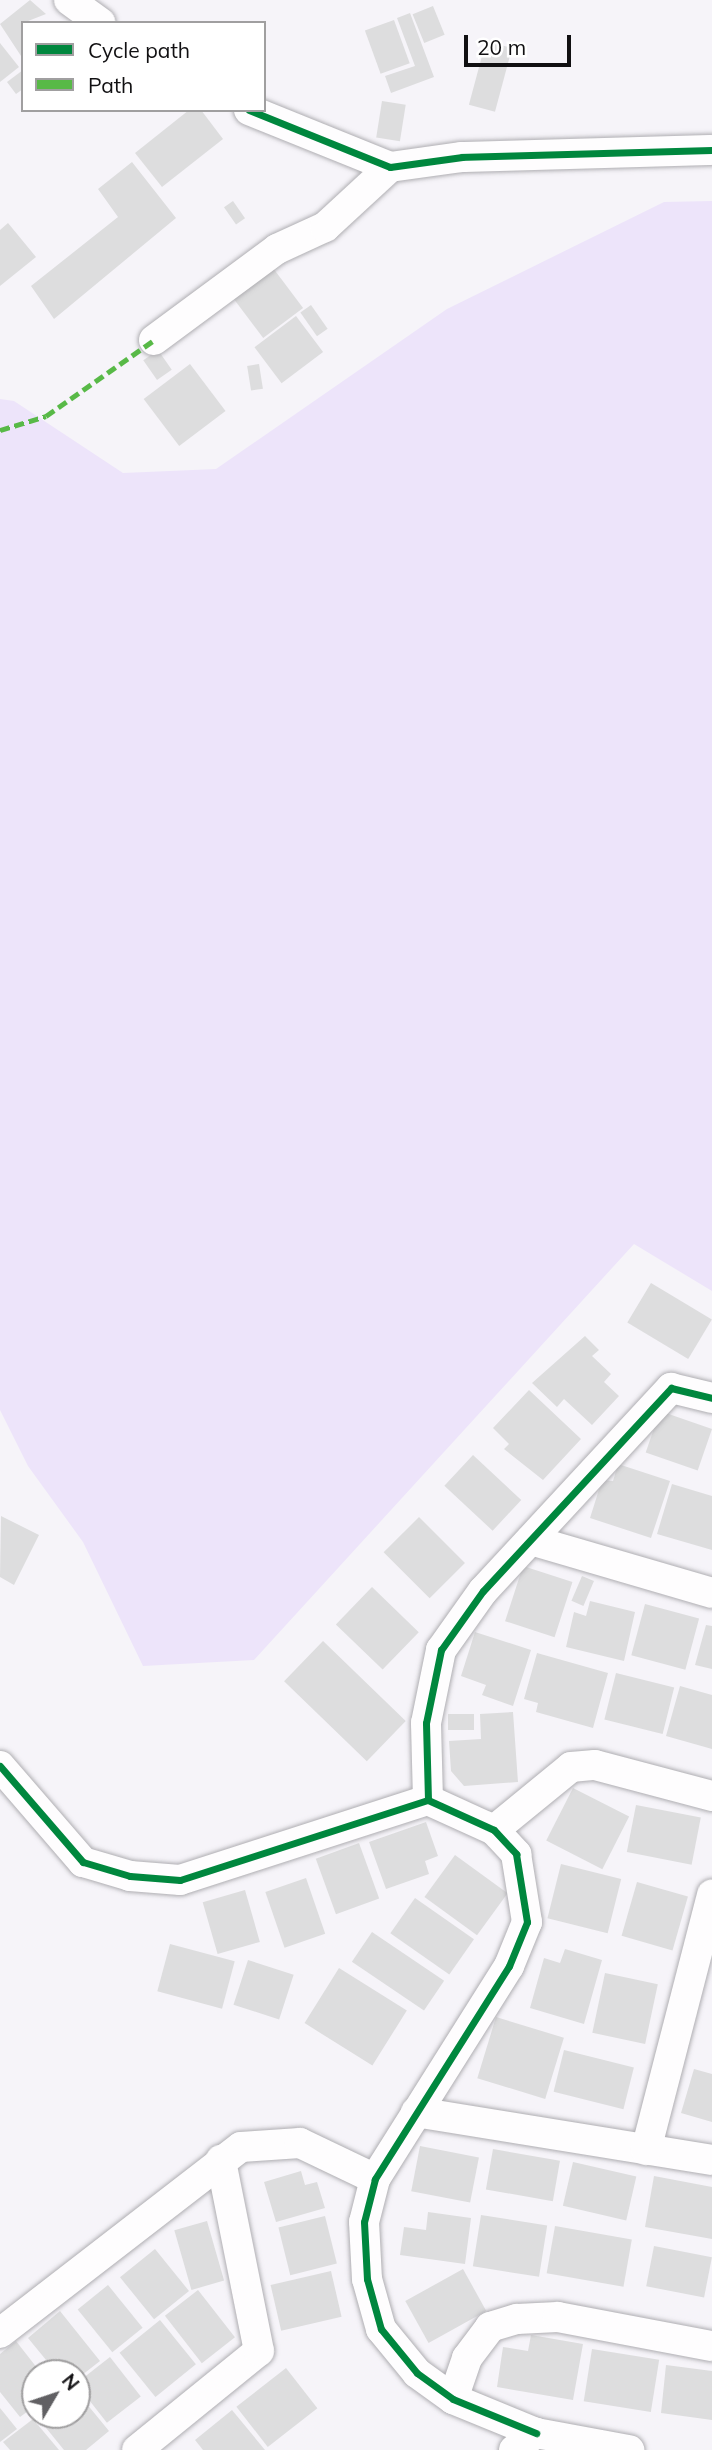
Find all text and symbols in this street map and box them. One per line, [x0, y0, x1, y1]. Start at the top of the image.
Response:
legend [21, 21, 266, 112]
scale bar [467, 21, 574, 65]
text: 20 m [477, 34, 526, 60]
text: Cycle path [88, 37, 190, 63]
text: Path [88, 72, 133, 98]
north arrow [21, 2359, 91, 2429]
text: N [57, 2369, 85, 2395]

